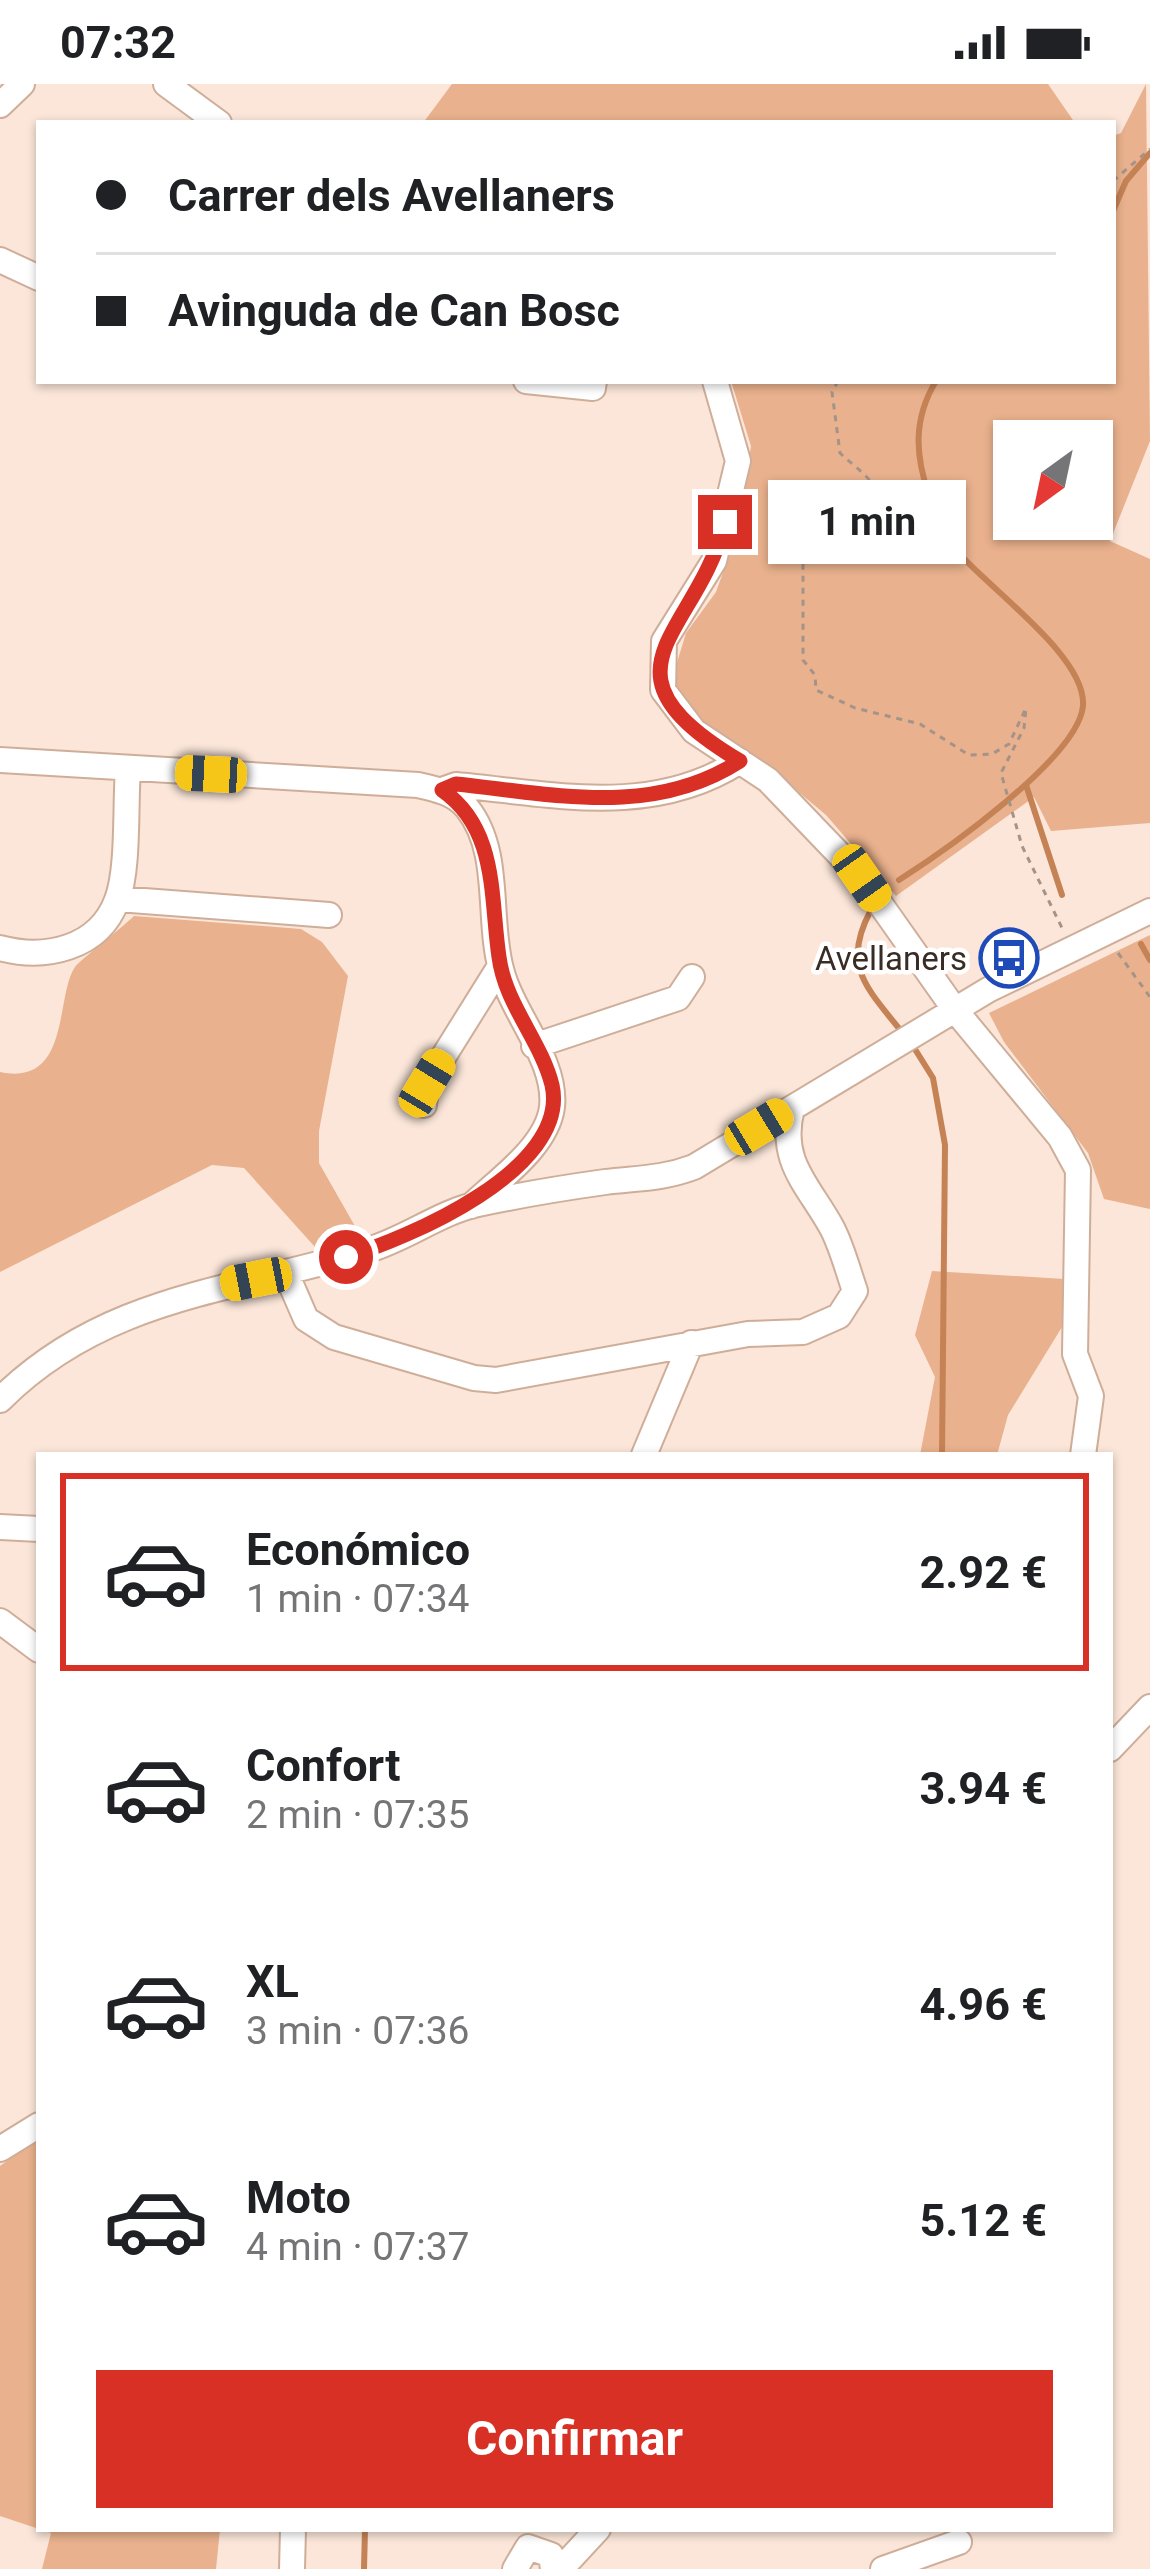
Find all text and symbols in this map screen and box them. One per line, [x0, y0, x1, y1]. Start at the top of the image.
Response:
text: 07:32 [60, 16, 176, 69]
text: Carrer dels Avellaners [168, 169, 615, 222]
text: Avinguda de Can Bosc [168, 284, 620, 337]
north arrow [993, 420, 1113, 540]
map controls [993, 420, 1113, 540]
callout: 1 min [767, 480, 965, 564]
route end [698, 495, 752, 549]
text: 1 min [818, 499, 916, 545]
car [174, 754, 248, 794]
car [827, 838, 897, 918]
bus stop icon: Avellaners [978, 927, 1040, 989]
place label: Avellaners [815, 939, 967, 978]
car [393, 1043, 461, 1123]
car [719, 1093, 799, 1161]
route start [319, 1230, 373, 1284]
car [217, 1254, 295, 1304]
icon: car [102, 1518, 210, 1626]
text: Económico [246, 1523, 470, 1576]
text: 2.92 € [919, 1546, 1047, 1599]
text: 1 min · 07:34 [246, 1576, 469, 1622]
icon: car [102, 1734, 210, 1842]
text: Confort [246, 1739, 400, 1792]
text: 3.94 € [919, 1762, 1047, 1815]
text: 2 min · 07:35 [246, 1792, 469, 1838]
icon: car [102, 1950, 210, 2058]
text: XL [246, 1955, 299, 2008]
text: 4.96 € [919, 1978, 1047, 2031]
text: 3 min · 07:36 [246, 2008, 469, 2054]
icon: car [102, 2166, 210, 2274]
text: Moto [246, 2171, 351, 2224]
text: 5.12 € [919, 2194, 1047, 2247]
text: 4 min · 07:37 [246, 2224, 469, 2270]
button: Confirmar [96, 2370, 1053, 2508]

